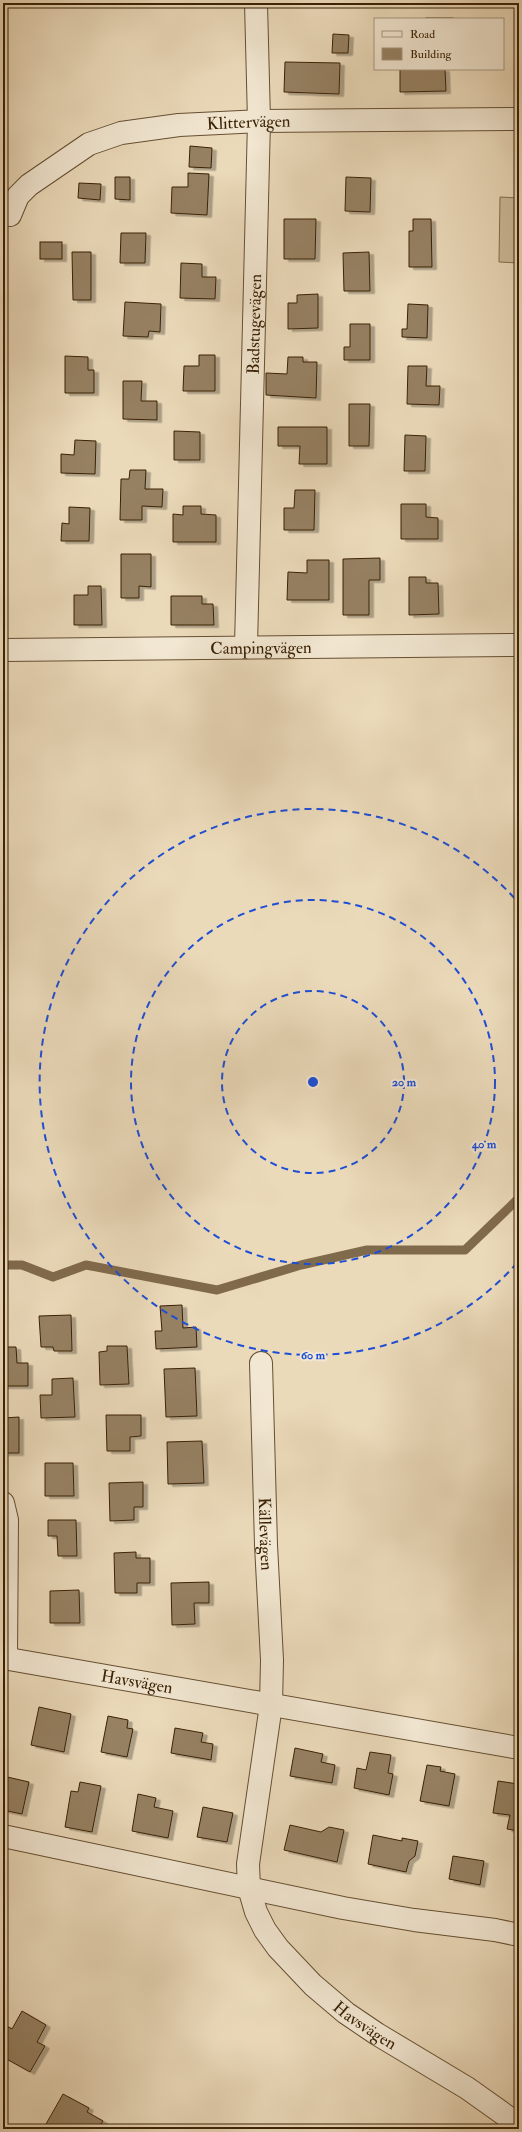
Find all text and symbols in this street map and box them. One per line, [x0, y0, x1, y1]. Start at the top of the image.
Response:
legend [374, 18, 504, 70]
text: Road [410, 27, 435, 42]
text: Building [410, 47, 453, 62]
street label: Klittervägen [206, 110, 291, 134]
street label: Badstugevägen [242, 273, 266, 375]
street label: Campingvägen [210, 637, 312, 659]
centre of rings [306, 1075, 320, 1089]
text: 20 m [392, 1075, 417, 1090]
text: 40 m [471, 1137, 497, 1152]
text: 60 m [301, 1348, 326, 1363]
street label: Källevägen [254, 1497, 278, 1571]
street label: Havsvägen [100, 1665, 175, 1698]
street label: Havsvägen [329, 1996, 401, 2054]

